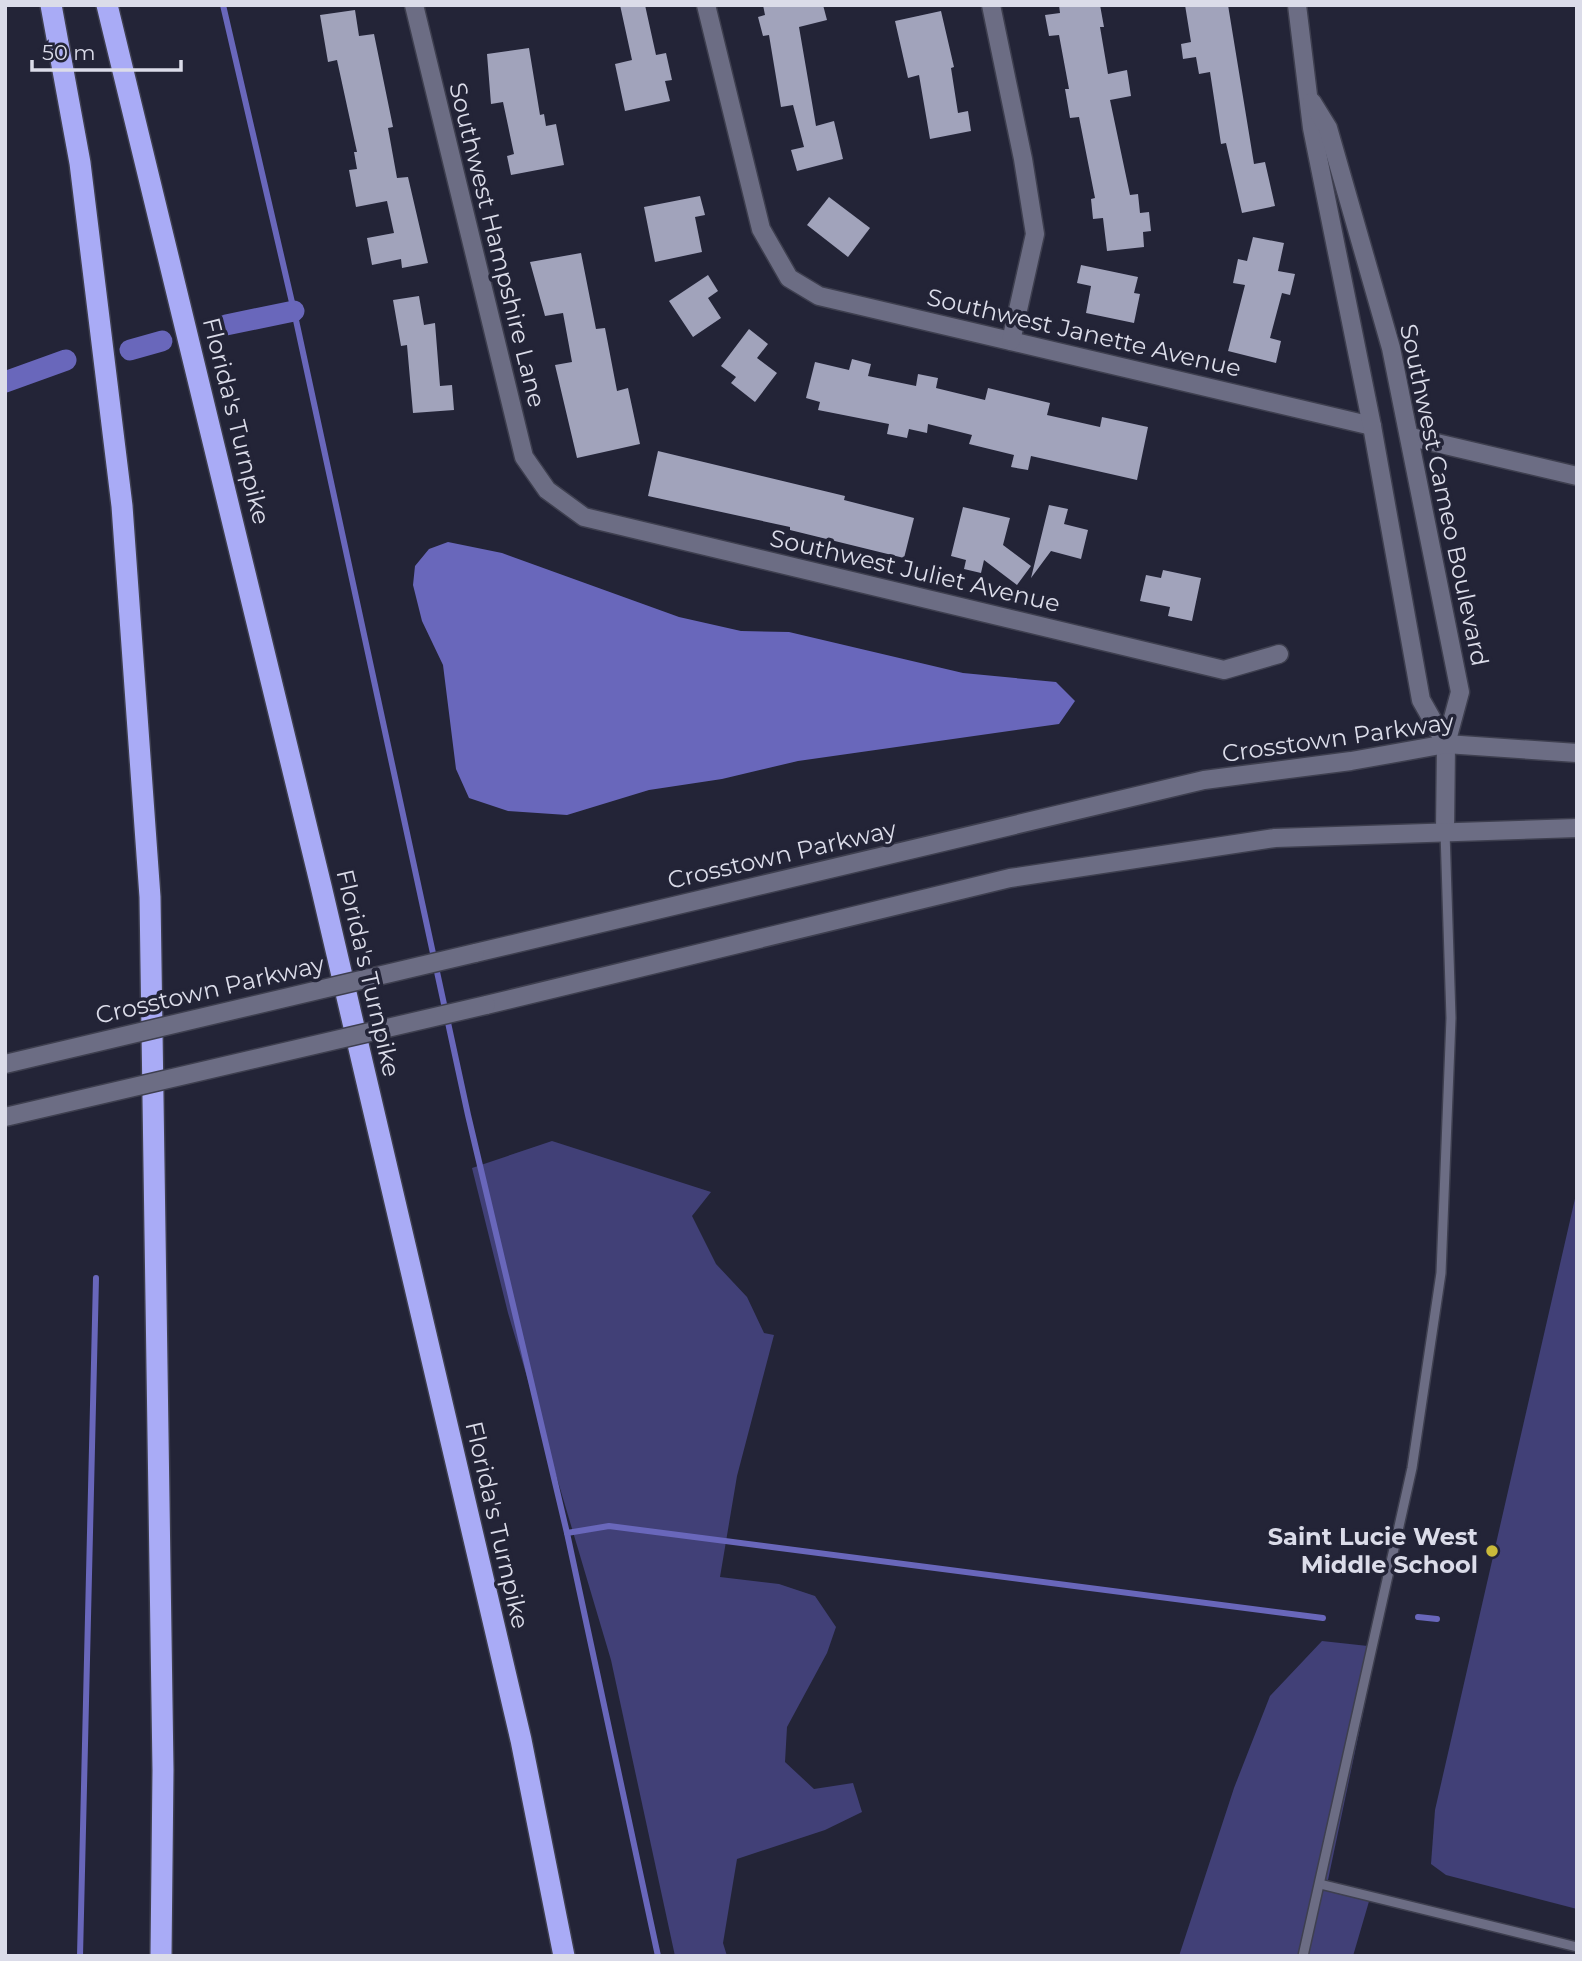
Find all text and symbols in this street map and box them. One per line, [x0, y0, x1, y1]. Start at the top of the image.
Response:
scale bar [32, 28, 180, 72]
text: 50 m [42, 40, 96, 65]
street label: Southwest Hampshire Lane [443, 80, 552, 410]
street label: Southwest Janette Avenue [924, 282, 1244, 383]
street label: Florida's Turnpike [197, 314, 276, 527]
street label: Southwest Cameo Boulevard [1394, 321, 1495, 669]
street label: Southwest Juliet Avenue [767, 523, 1063, 618]
street label: Crosstown Parkway [1220, 707, 1456, 768]
street label: Crosstown Parkway [665, 814, 899, 895]
street label: Florida's Turnpike [330, 866, 406, 1080]
street label: Crosstown Parkway [93, 949, 327, 1030]
street label: Florida's Turnpike [459, 1418, 535, 1632]
place label: Saint Lucie West Middle School [1268, 1522, 1479, 1579]
marker: Saint Lucie West Middle School [1484, 1543, 1500, 1559]

